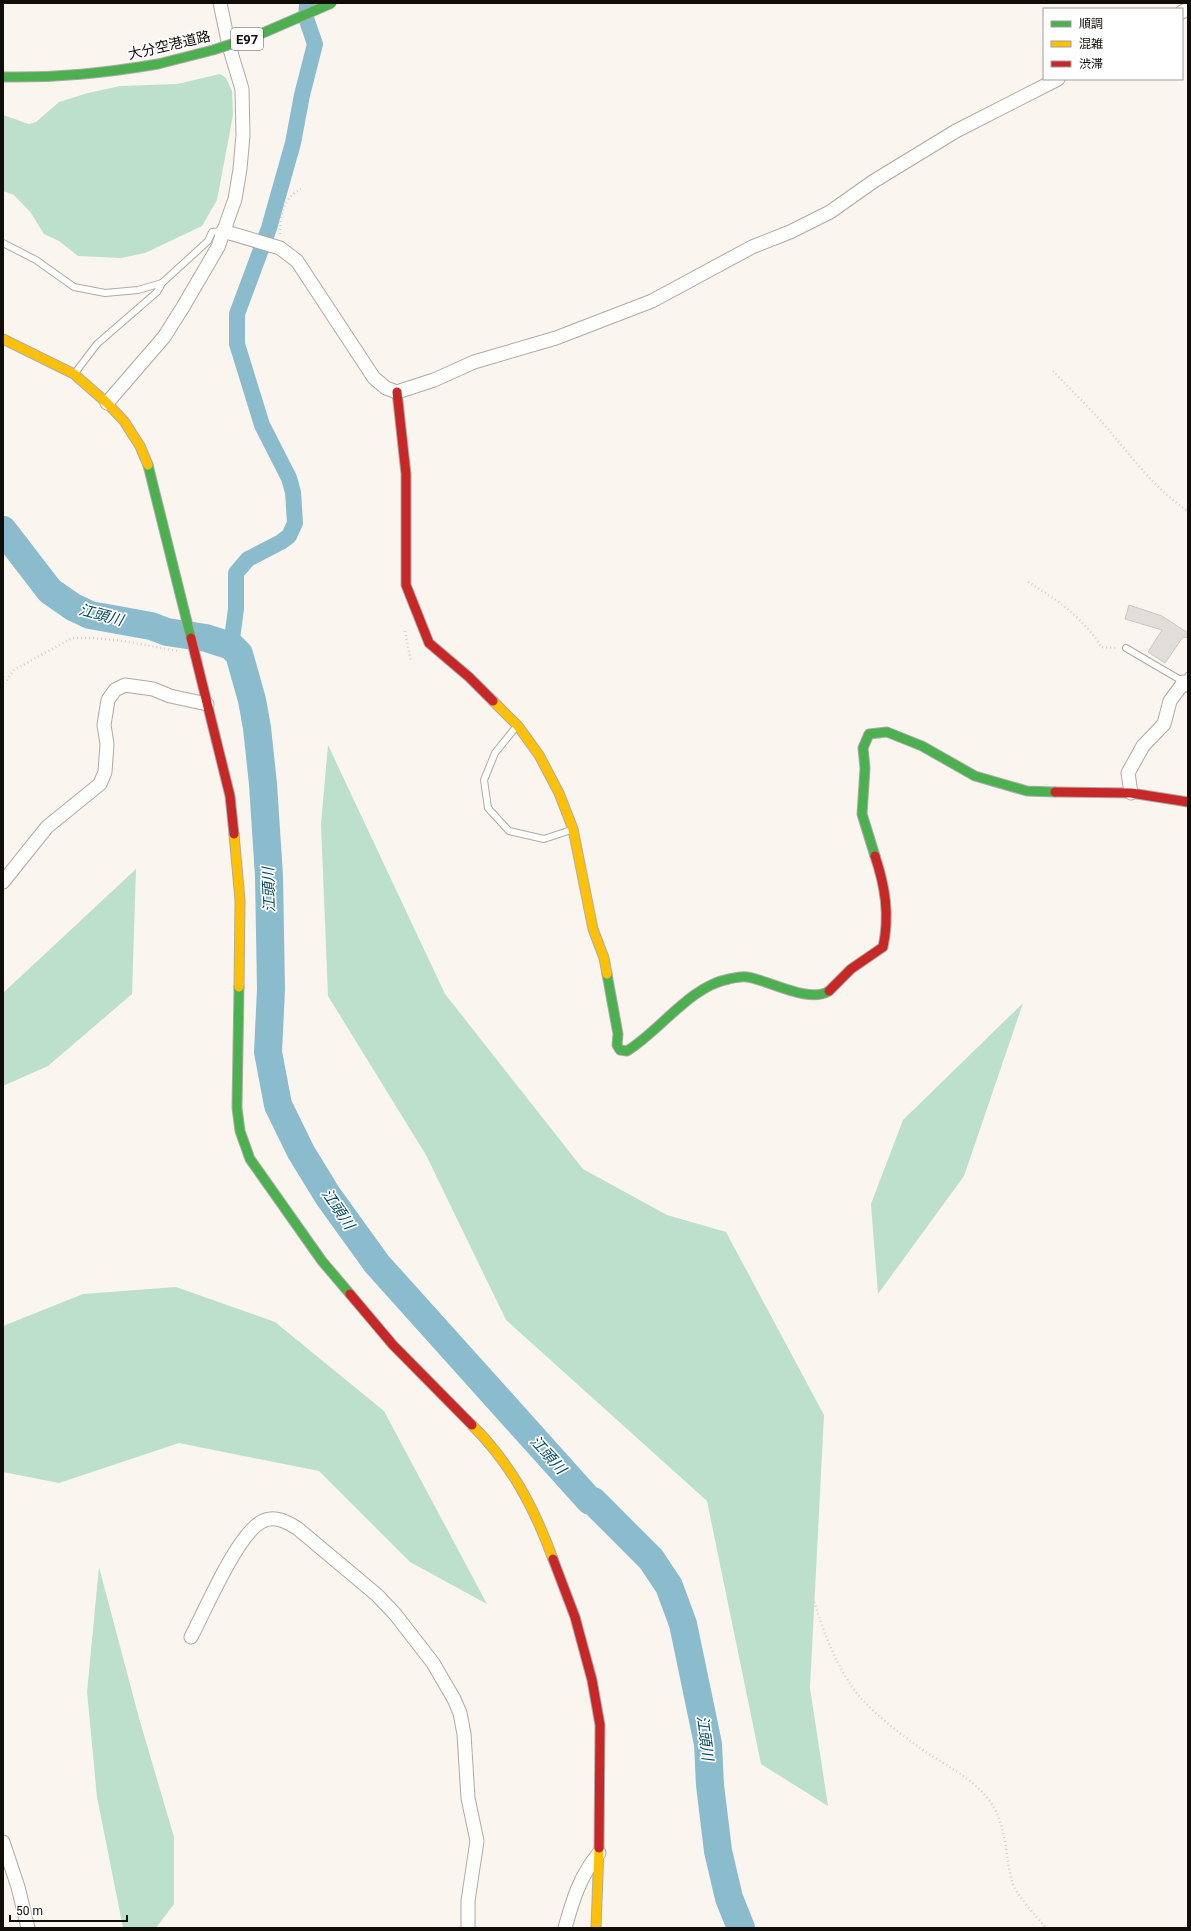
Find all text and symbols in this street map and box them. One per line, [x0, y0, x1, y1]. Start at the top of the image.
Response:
legend [1043, 8, 1183, 80]
text: 順調 [1079, 17, 1103, 31]
street label: 大分空港道路 [126, 28, 212, 62]
road number: E97 [231, 28, 263, 50]
text: 混雑 [1079, 37, 1103, 51]
text: 渋滞 [1079, 57, 1103, 71]
water label: 江頭川 [77, 600, 127, 630]
water label: 江頭川 [259, 865, 279, 913]
water label: 江頭川 [318, 1185, 359, 1234]
water label: 江頭川 [526, 1432, 571, 1479]
water label: 江頭川 [693, 1715, 717, 1763]
scale bar [10, 1897, 127, 1923]
text: 50 m [16, 1904, 43, 1918]

